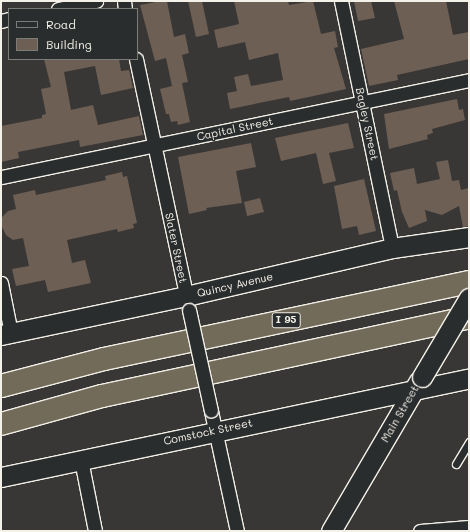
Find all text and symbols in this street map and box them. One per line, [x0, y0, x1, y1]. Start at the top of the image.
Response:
legend [8, 8, 138, 60]
text: Road [46, 16, 76, 32]
text: Building [46, 36, 92, 52]
street label: Bagley Street [353, 86, 381, 162]
street label: Capital Street [196, 114, 274, 144]
street label: Slater Street [162, 212, 190, 284]
street label: Quincy Avenue [196, 270, 274, 300]
road number: I 95 [271, 312, 301, 328]
street label: Main Street [378, 383, 422, 445]
street label: Comstock Street [162, 416, 254, 448]

